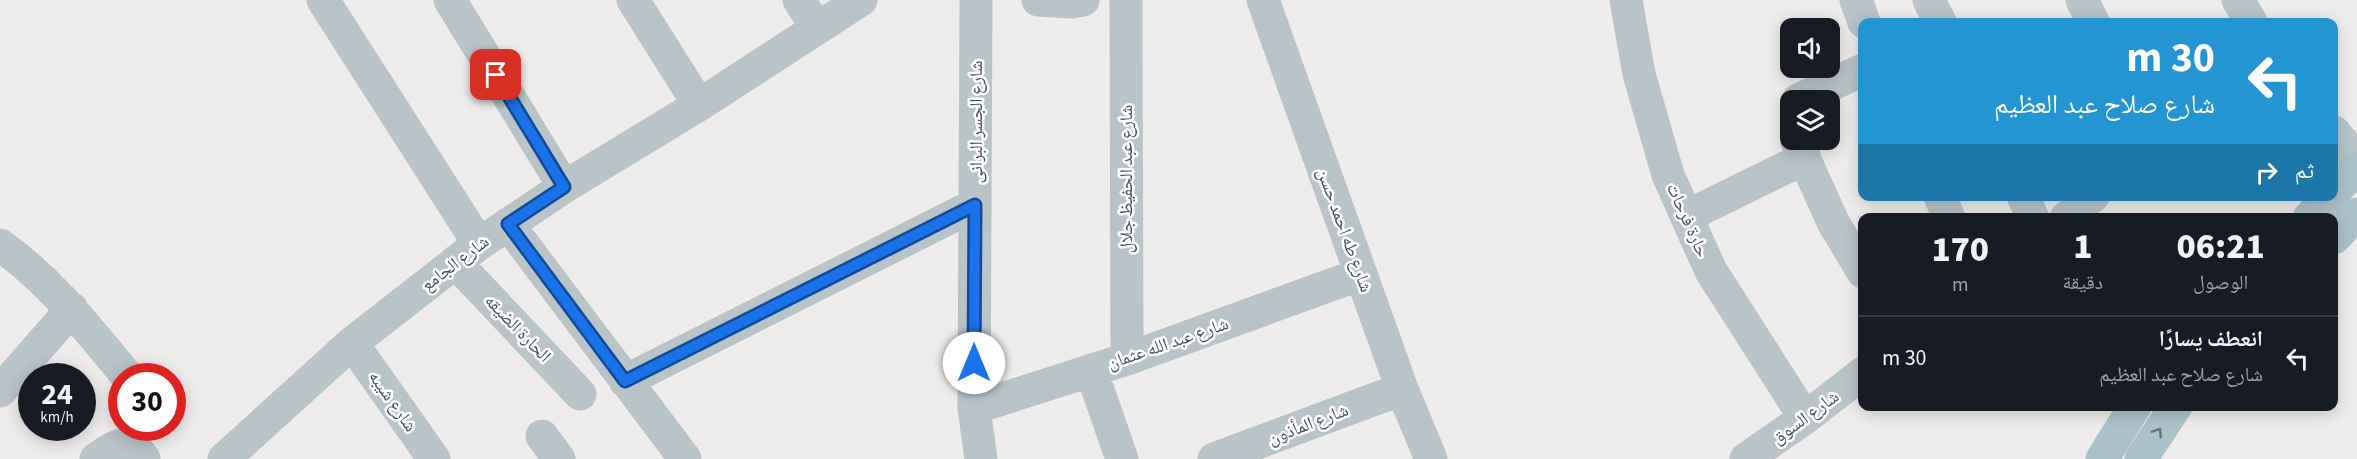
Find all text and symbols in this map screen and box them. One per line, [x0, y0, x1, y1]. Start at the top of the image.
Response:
map controls [1780, 18, 1840, 150]
button: sound [1780, 18, 1840, 78]
text: 30 m [2126, 28, 2215, 88]
icon: left [2236, 42, 2314, 120]
pin [470, 49, 521, 100]
icon: arrive [479, 58, 512, 91]
street label: شارع الجسر البرانى [964, 61, 989, 183]
text: شارع صلاح عبد العظيم [1994, 85, 2215, 124]
button: layers [1780, 90, 1840, 150]
street label: شارع عبد الحفيظ جلال [1114, 105, 1139, 253]
text: ثم [2295, 155, 2314, 187]
icon: right [2250, 156, 2283, 189]
street label: شارع طه احمد حسن [1310, 165, 1379, 296]
street label: حارة فرحات [1660, 179, 1715, 261]
text: 1 [2073, 221, 2092, 272]
text: 06:21 [2177, 221, 2265, 272]
text: 170 [1931, 224, 1989, 275]
street label: شارع الجامع [416, 230, 494, 297]
text: دقيقة [2062, 269, 2103, 297]
text: الوصول [2193, 269, 2248, 297]
text: m [1952, 271, 1969, 299]
street label: الحارة الضيقه [479, 289, 557, 368]
street label: شارع عبد الله عثمان [1104, 311, 1232, 376]
text: انعطف يسارًا [2159, 323, 2263, 355]
position arrow [942, 331, 1006, 395]
text: 30 m [1882, 342, 1927, 374]
icon: left [2281, 342, 2314, 375]
text: شارع صلاح عبد العظيم [2099, 361, 2263, 389]
speed limit sign: 30 [108, 363, 186, 441]
street label: شارع شيبه [362, 366, 423, 437]
text: 24 [41, 373, 73, 416]
street label: شارع السوق [1766, 384, 1844, 450]
street label: شارع المأذون [1264, 398, 1352, 451]
text: km/h [40, 407, 74, 428]
one-way arrow [2150, 428, 2162, 438]

